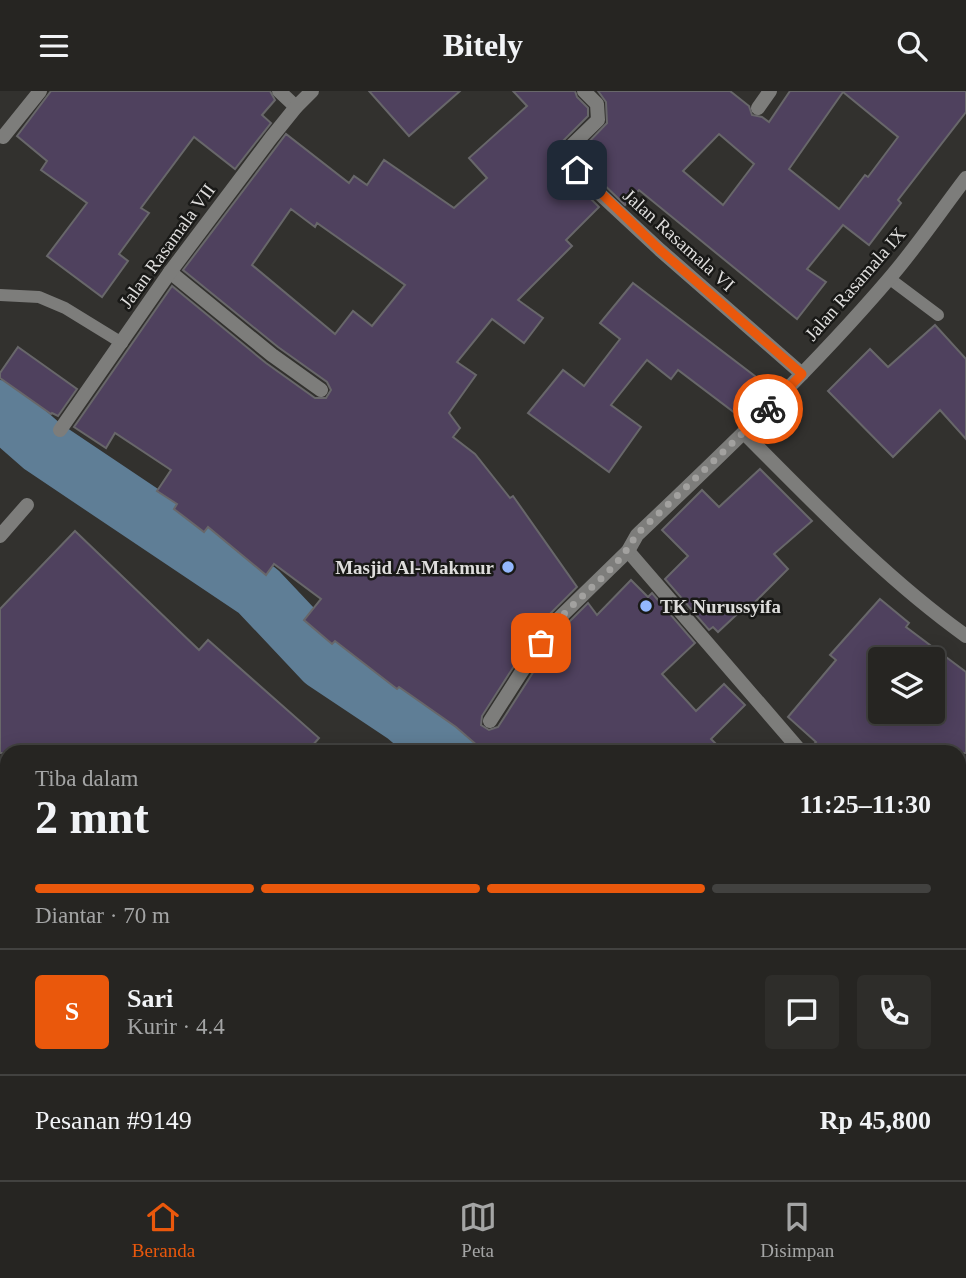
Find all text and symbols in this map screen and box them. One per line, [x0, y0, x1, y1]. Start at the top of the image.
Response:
icon: menu [35, 27, 73, 65]
text: Bitely [443, 27, 523, 63]
icon: search [893, 27, 931, 65]
pin [547, 140, 607, 200]
icon: home [558, 151, 596, 189]
street label: Jalan Rasamala VII [115, 180, 219, 312]
street label: Jalan Rasamala VI [619, 185, 739, 295]
street label: Jalan Rasamala IX [800, 223, 910, 345]
courier [733, 374, 803, 444]
icon: bike [749, 390, 787, 428]
place label: Masjid Al-Makmur [335, 557, 495, 578]
marker: Masjid Al-Makmur [500, 559, 516, 575]
place label: TK Nurussyifa [660, 596, 781, 617]
marker: TK Nurussyifa [638, 598, 654, 614]
pin [511, 613, 571, 673]
icon: bag [522, 624, 560, 662]
map controls [868, 647, 945, 724]
button: layers [868, 647, 945, 724]
text: Tiba dalam [35, 766, 138, 791]
text: 11:25–11:30 [800, 790, 931, 819]
text: 2 mnt [35, 792, 149, 843]
text: Diantar · 70 m [35, 903, 170, 928]
button: chat [765, 975, 839, 1049]
button: phone [857, 975, 931, 1049]
text: Sari [127, 984, 173, 1013]
text: S [65, 997, 79, 1026]
text: Kurir · 4.4 [127, 1014, 225, 1039]
text: Pesanan #9149 [35, 1106, 192, 1135]
text: Rp 45,800 [820, 1106, 931, 1135]
tab: Beranda [132, 1198, 195, 1262]
tab: Peta [459, 1198, 497, 1262]
tab: Disimpan [760, 1198, 834, 1262]

